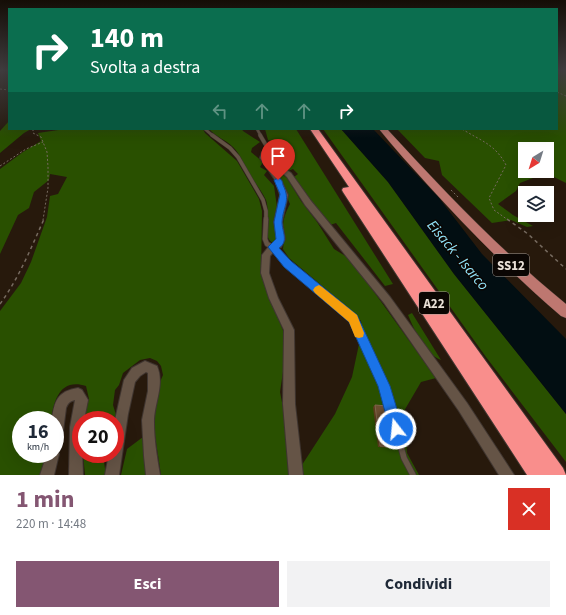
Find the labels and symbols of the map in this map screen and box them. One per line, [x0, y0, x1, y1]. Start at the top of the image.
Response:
pin [261, 139, 295, 180]
north arrow [518, 142, 554, 178]
water label: Eisack - Isarco [422, 216, 494, 295]
road number: SS12 [493, 254, 529, 276]
road number: A22 [419, 292, 449, 314]
position arrow [375, 408, 417, 450]
speed limit sign: 20 [72, 411, 124, 463]

